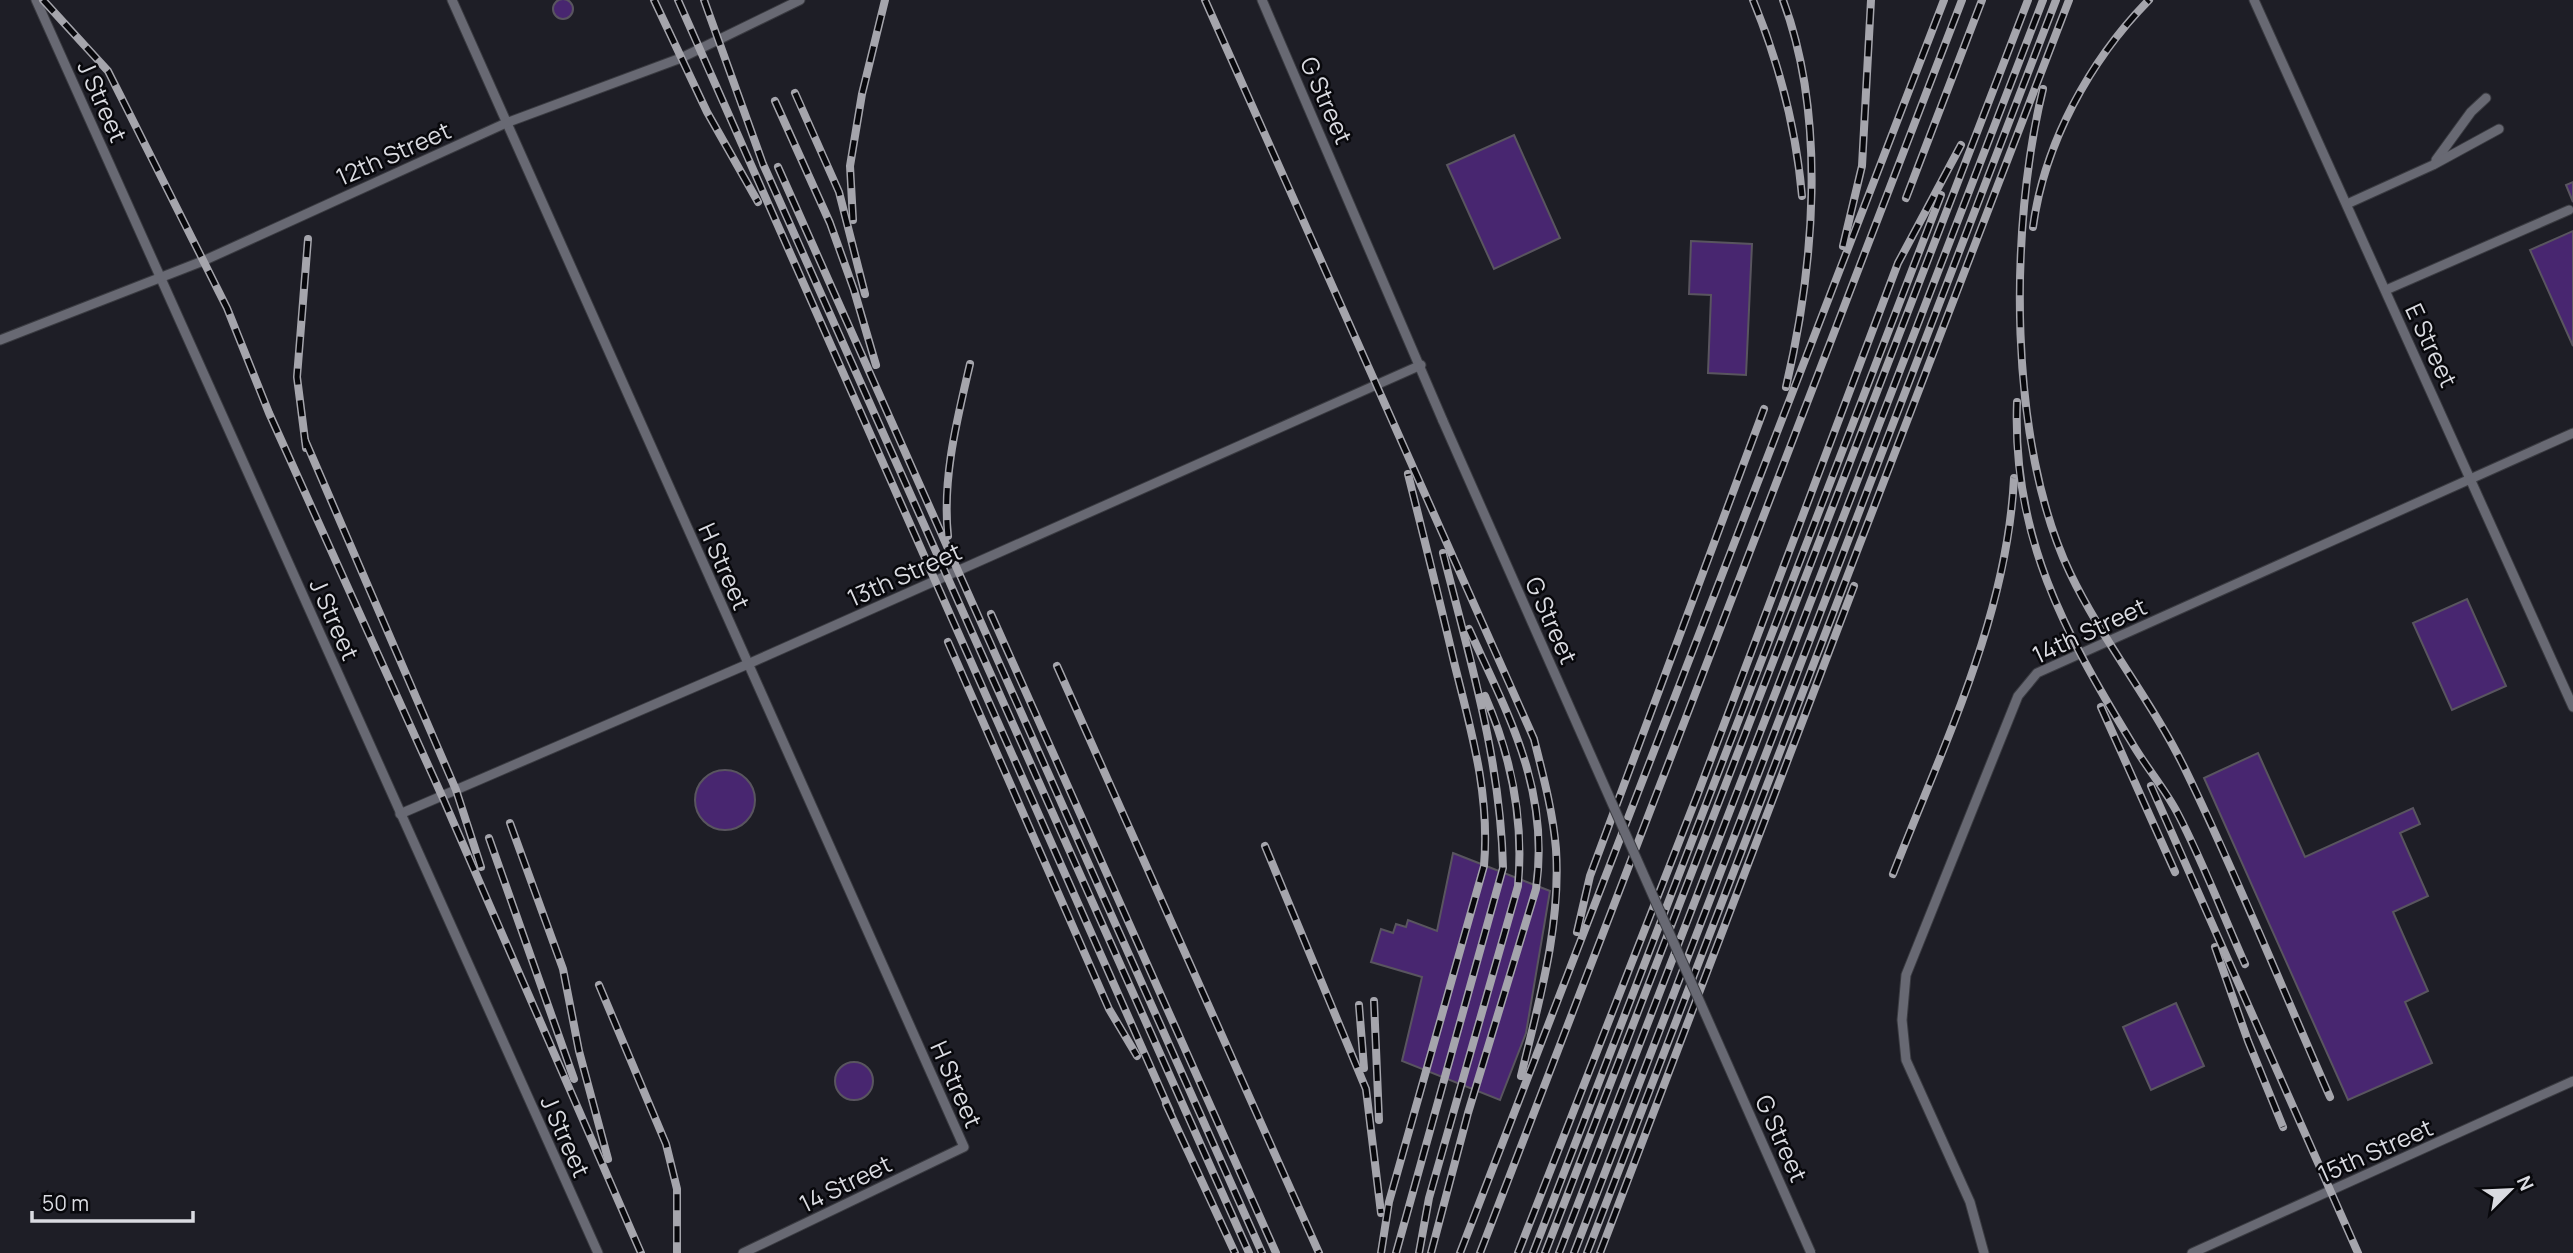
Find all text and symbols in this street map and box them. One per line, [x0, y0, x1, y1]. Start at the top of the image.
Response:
street label: G Street [1293, 51, 1361, 149]
street label: J Street [70, 55, 136, 147]
street label: 12th Street [330, 113, 456, 193]
street label: E Street [2398, 298, 2466, 392]
street label: H Street [691, 517, 759, 615]
street label: 13th Street [842, 534, 966, 614]
street label: G Street [1518, 571, 1586, 669]
street label: J Street [302, 573, 368, 665]
street label: 14th Street [2026, 589, 2152, 671]
street label: H Street [923, 1035, 991, 1133]
street label: G Street [1748, 1089, 1816, 1187]
street label: J Street [533, 1090, 599, 1182]
street label: 15th Street [2312, 1110, 2438, 1190]
street label: 14 Street [793, 1147, 897, 1219]
north arrow [2475, 1155, 2545, 1225]
text: N [2511, 1172, 2540, 1195]
scale bar [32, 1180, 192, 1224]
text: 50 m [42, 1189, 89, 1217]

